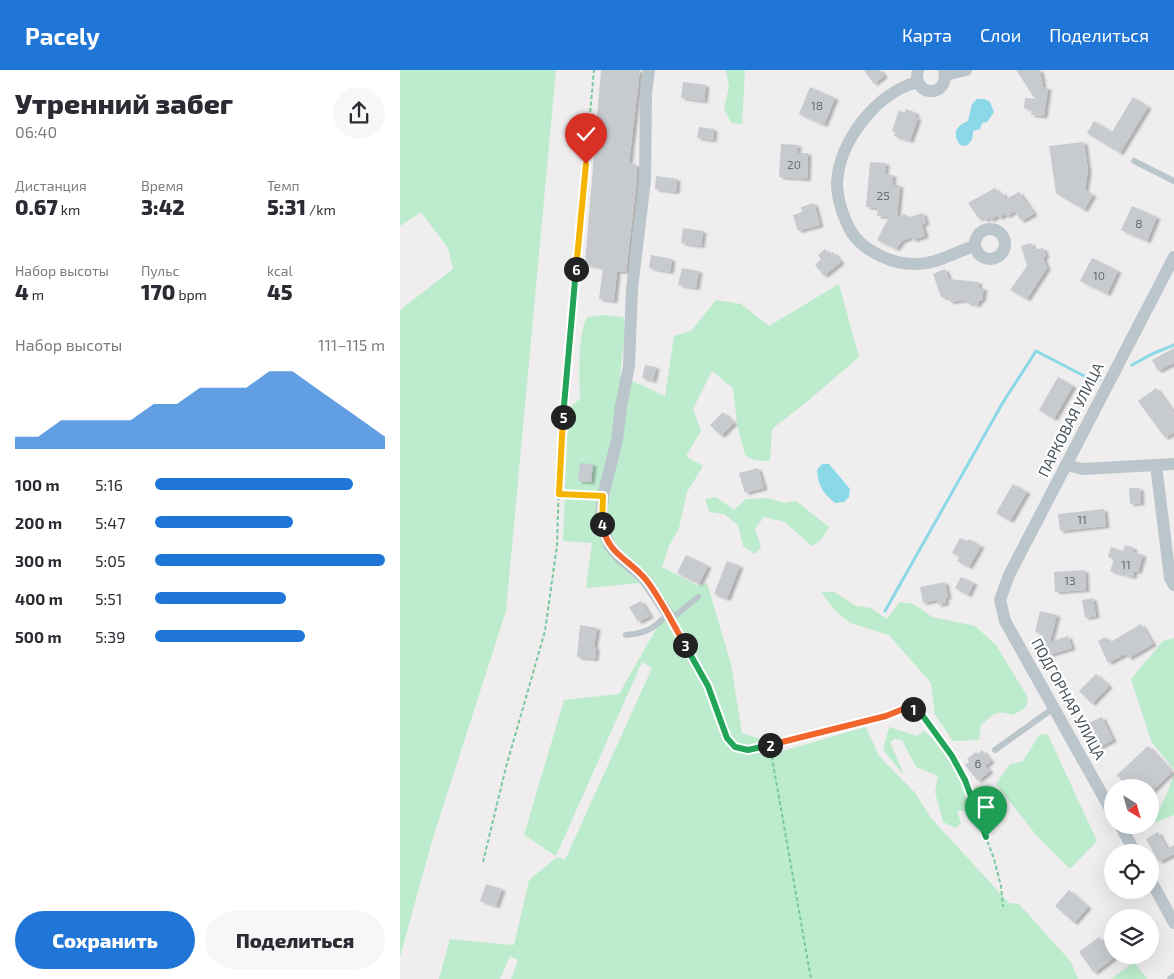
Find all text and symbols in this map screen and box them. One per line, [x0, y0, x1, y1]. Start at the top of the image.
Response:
text: Pacely [25, 21, 100, 50]
text: Карта [902, 24, 952, 46]
text: Слои [980, 24, 1021, 46]
text: Поделиться [1049, 24, 1149, 46]
text: Утренний забег [15, 86, 233, 120]
button: share [333, 87, 385, 139]
house number: 18 [811, 98, 823, 112]
pin [565, 113, 607, 164]
icon: check [572, 120, 600, 148]
text: 06:40 [15, 122, 57, 141]
house number: 20 [787, 157, 801, 171]
text: Дистанция [15, 177, 87, 194]
text: Время [141, 177, 183, 194]
text: Темп [267, 177, 300, 194]
house number: 25 [876, 188, 890, 202]
text: 0.67 [15, 194, 58, 219]
text: 3:42 [141, 194, 185, 219]
text: 5:31 [267, 194, 306, 219]
text: km [58, 201, 80, 218]
text: /km [306, 201, 336, 218]
house number: 8 [1135, 216, 1143, 230]
pin: 6 [564, 256, 588, 282]
text: 6 [572, 261, 581, 278]
text: Набор высоты [15, 262, 109, 279]
text: Пульс [141, 262, 179, 279]
text: kcal [267, 262, 293, 279]
house number: 10 [1093, 268, 1105, 282]
text: 4 [15, 279, 29, 304]
text: 170 [141, 279, 175, 304]
text: 45 [267, 279, 292, 304]
text: m [29, 286, 44, 303]
text: bpm [175, 286, 207, 303]
text: Набор высоты [15, 335, 122, 354]
text: 111–115 m [318, 335, 385, 354]
street label: ПАРКОВАЯ УЛИЦА [1034, 359, 1107, 480]
pin: 5 [550, 404, 576, 430]
text: 5 [560, 409, 567, 426]
text: 100 m [15, 475, 60, 494]
text: 5:16 [95, 475, 123, 494]
pin: 4 [590, 512, 614, 536]
house number: 11 [1077, 512, 1087, 526]
text: 200 m [15, 513, 62, 532]
text: 5:47 [95, 513, 125, 532]
text: 4 [598, 516, 607, 533]
text: 300 m [15, 551, 62, 570]
text: 5:05 [95, 551, 126, 570]
house number: 11 [1121, 557, 1131, 571]
house number: 13 [1064, 573, 1076, 587]
text: 400 m [15, 589, 63, 608]
text: 5:51 [95, 589, 122, 608]
text: 500 m [15, 627, 62, 646]
text: 5:39 [95, 627, 125, 646]
pin: 3 [672, 632, 698, 658]
street label: ПОДГОРНАЯ УЛИЦА [1028, 635, 1110, 763]
text: 3 [682, 637, 689, 654]
pin: 1 [900, 696, 926, 722]
text: 1 [910, 701, 917, 718]
pin: 2 [758, 732, 782, 758]
text: 2 [766, 737, 775, 754]
house number: 6 [975, 756, 982, 770]
north arrow [1104, 779, 1159, 834]
map controls [1104, 779, 1159, 964]
pin [965, 786, 1007, 837]
icon: arrive [972, 793, 1000, 821]
button: locate [1104, 844, 1159, 899]
button: layers [1104, 909, 1159, 964]
button: Сохранить [15, 911, 195, 969]
button: Поделиться [205, 911, 385, 969]

